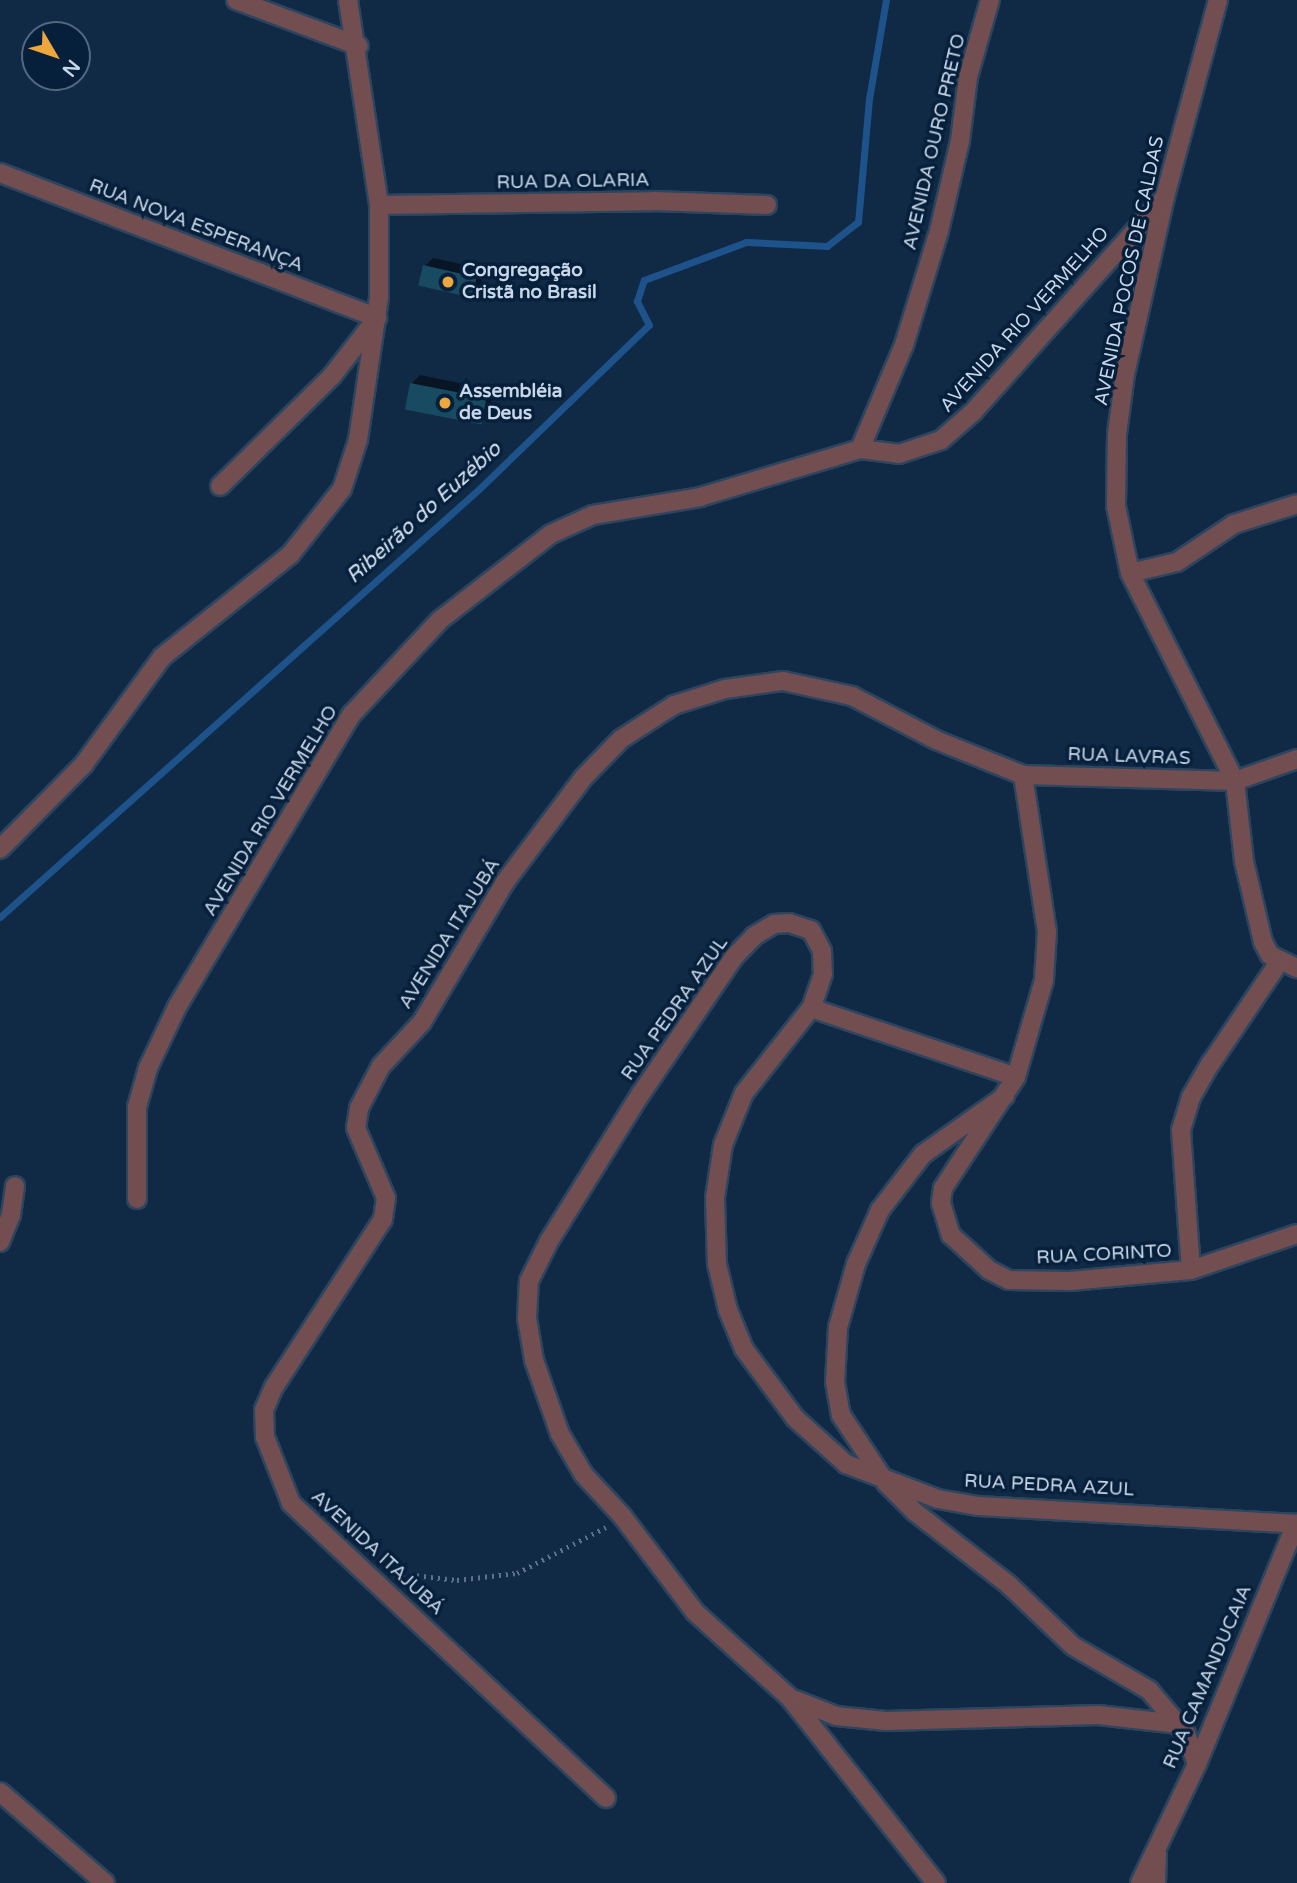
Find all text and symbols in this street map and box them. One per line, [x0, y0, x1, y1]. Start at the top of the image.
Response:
north arrow [21, 21, 91, 91]
street label: AVENIDA OURO PRETO [899, 32, 971, 252]
text: N [57, 55, 84, 81]
street label: AVENIDA POCOS DE CALDAS [1090, 134, 1170, 408]
street label: RUA DA OLARIA [496, 169, 650, 195]
street label: RUA NOVA ESPERANÇA [86, 175, 306, 277]
street label: AVENIDA RIO VERMELHO [936, 223, 1114, 417]
place label: Congregação Cristã no Brasil [462, 260, 597, 304]
marker: Congregação Cristã no Brasil [440, 274, 456, 290]
place label: Assembléia de Deus [459, 381, 562, 425]
marker: Assembléia de Deus [437, 395, 453, 411]
water label: Ribeirão do Euzébio [341, 437, 507, 589]
street label: AVENIDA RIO VERMELHO [199, 702, 343, 920]
street label: RUA LAVRAS [1067, 743, 1191, 771]
street label: AVENIDA ITAJUBÁ [394, 855, 506, 1013]
street label: RUA PEDRA AZUL [617, 933, 733, 1085]
street label: RUA CORINTO [1036, 1240, 1172, 1270]
street label: RUA PEDRA AZUL [963, 1470, 1135, 1502]
street label: AVENIDA ITAJUBÁ [306, 1486, 448, 1620]
street label: RUA CAMANDUCAIA [1159, 1582, 1257, 1772]

